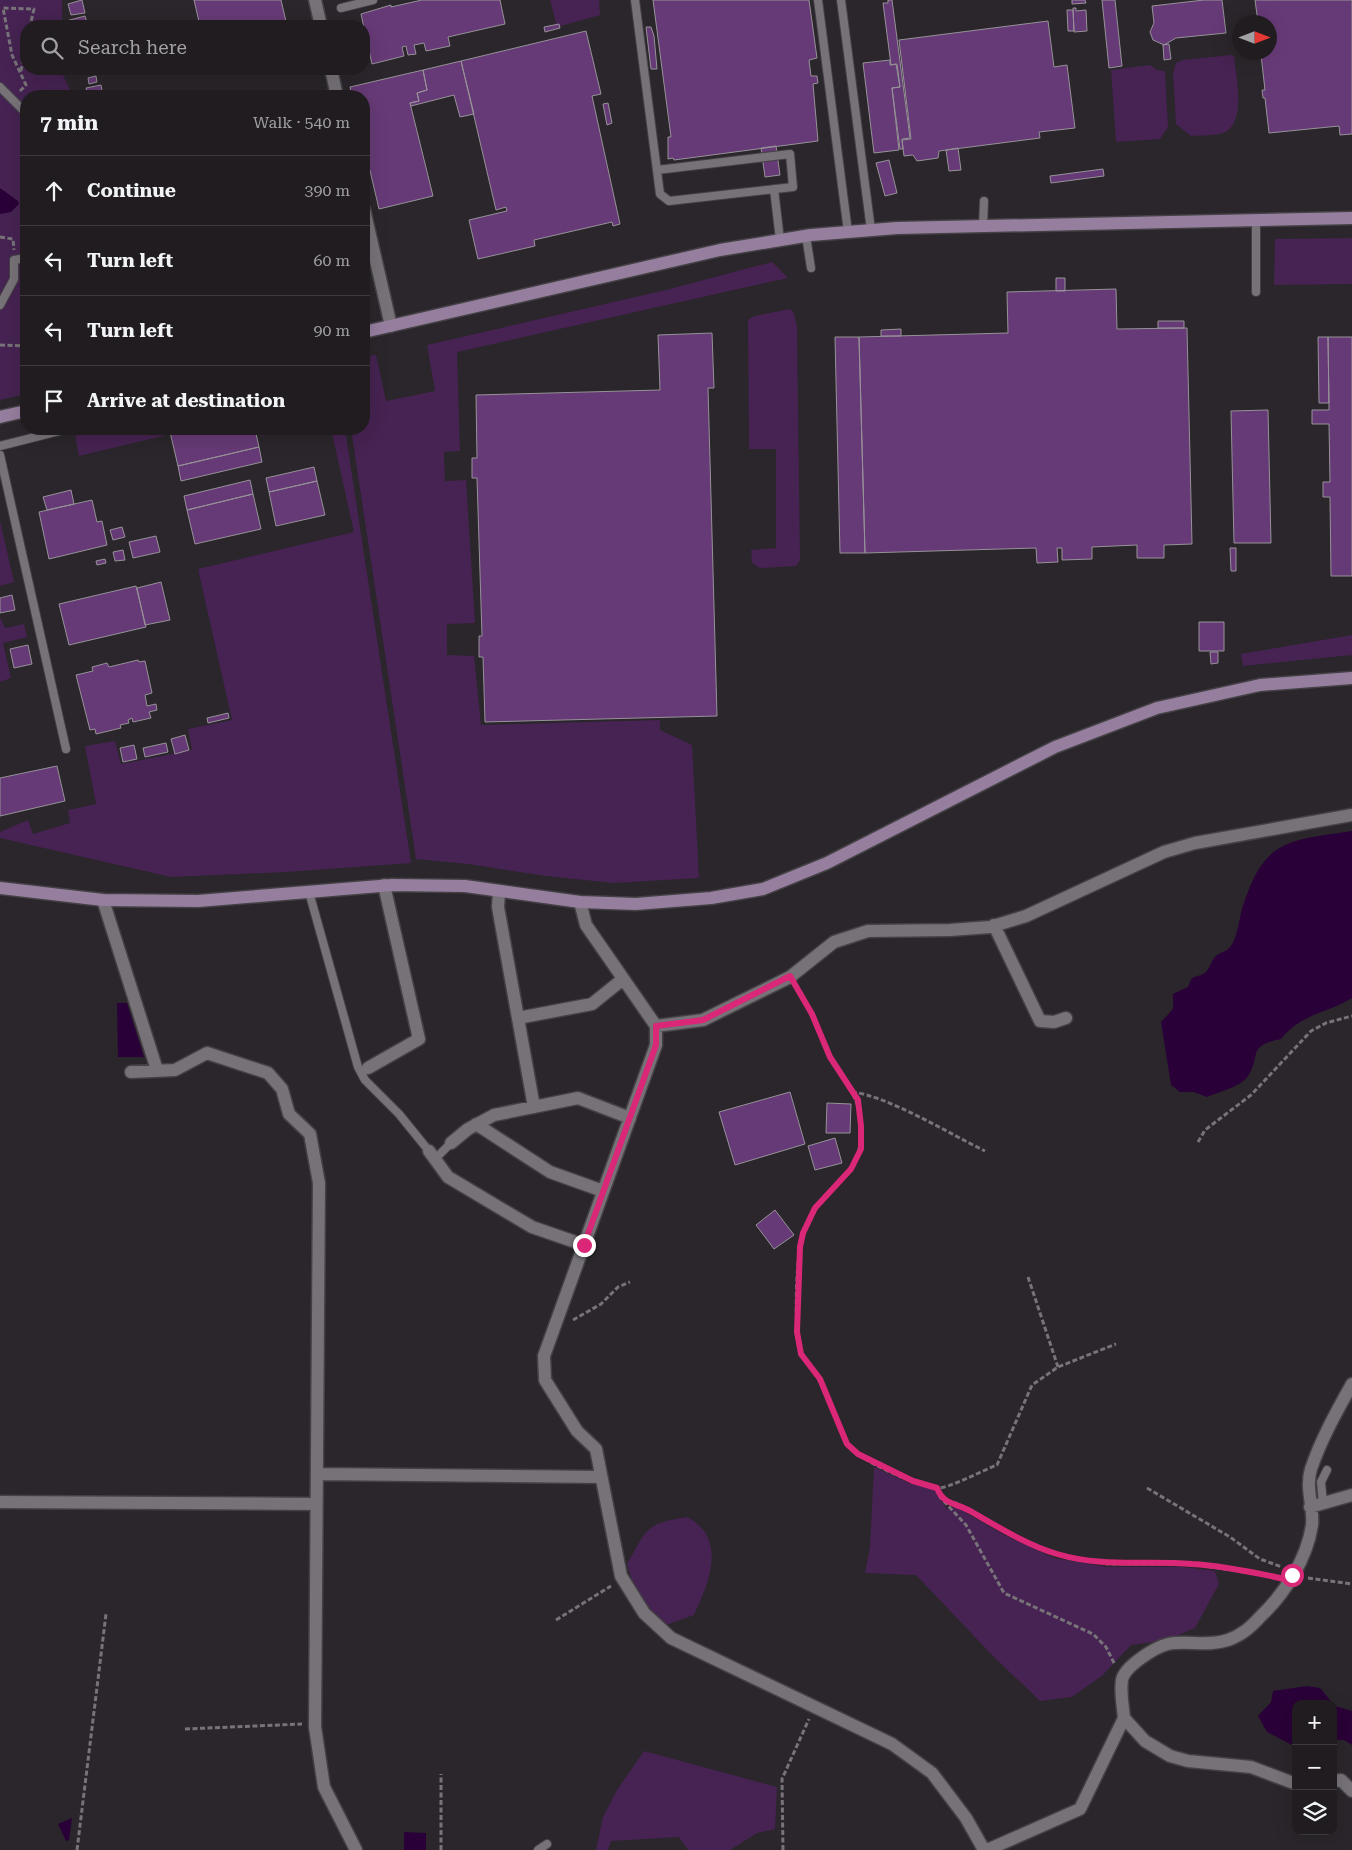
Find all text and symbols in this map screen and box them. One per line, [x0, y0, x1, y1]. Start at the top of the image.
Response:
north arrow [1232, 15, 1277, 60]
search box [20, 20, 370, 75]
icon: search [38, 34, 66, 62]
text: Search here [78, 36, 187, 59]
text: 7 min [40, 111, 98, 135]
text: Walk · 540 m [253, 113, 350, 132]
icon: ahead [40, 177, 68, 205]
text: Continue [87, 179, 176, 202]
text: 390 m [304, 181, 350, 200]
icon: left [40, 247, 68, 275]
text: Turn left [87, 249, 173, 272]
text: 60 m [313, 251, 350, 270]
icon: left [40, 317, 68, 345]
text: Turn left [87, 319, 173, 342]
text: 90 m [313, 321, 350, 340]
icon: arrive [40, 387, 68, 415]
text: Arrive at destination [87, 389, 285, 412]
route end [573, 1234, 596, 1257]
route start [1281, 1564, 1304, 1587]
map controls [1292, 1700, 1337, 1835]
button: + [1292, 1700, 1337, 1745]
button: − [1292, 1745, 1337, 1790]
button: layers [1292, 1790, 1337, 1835]

